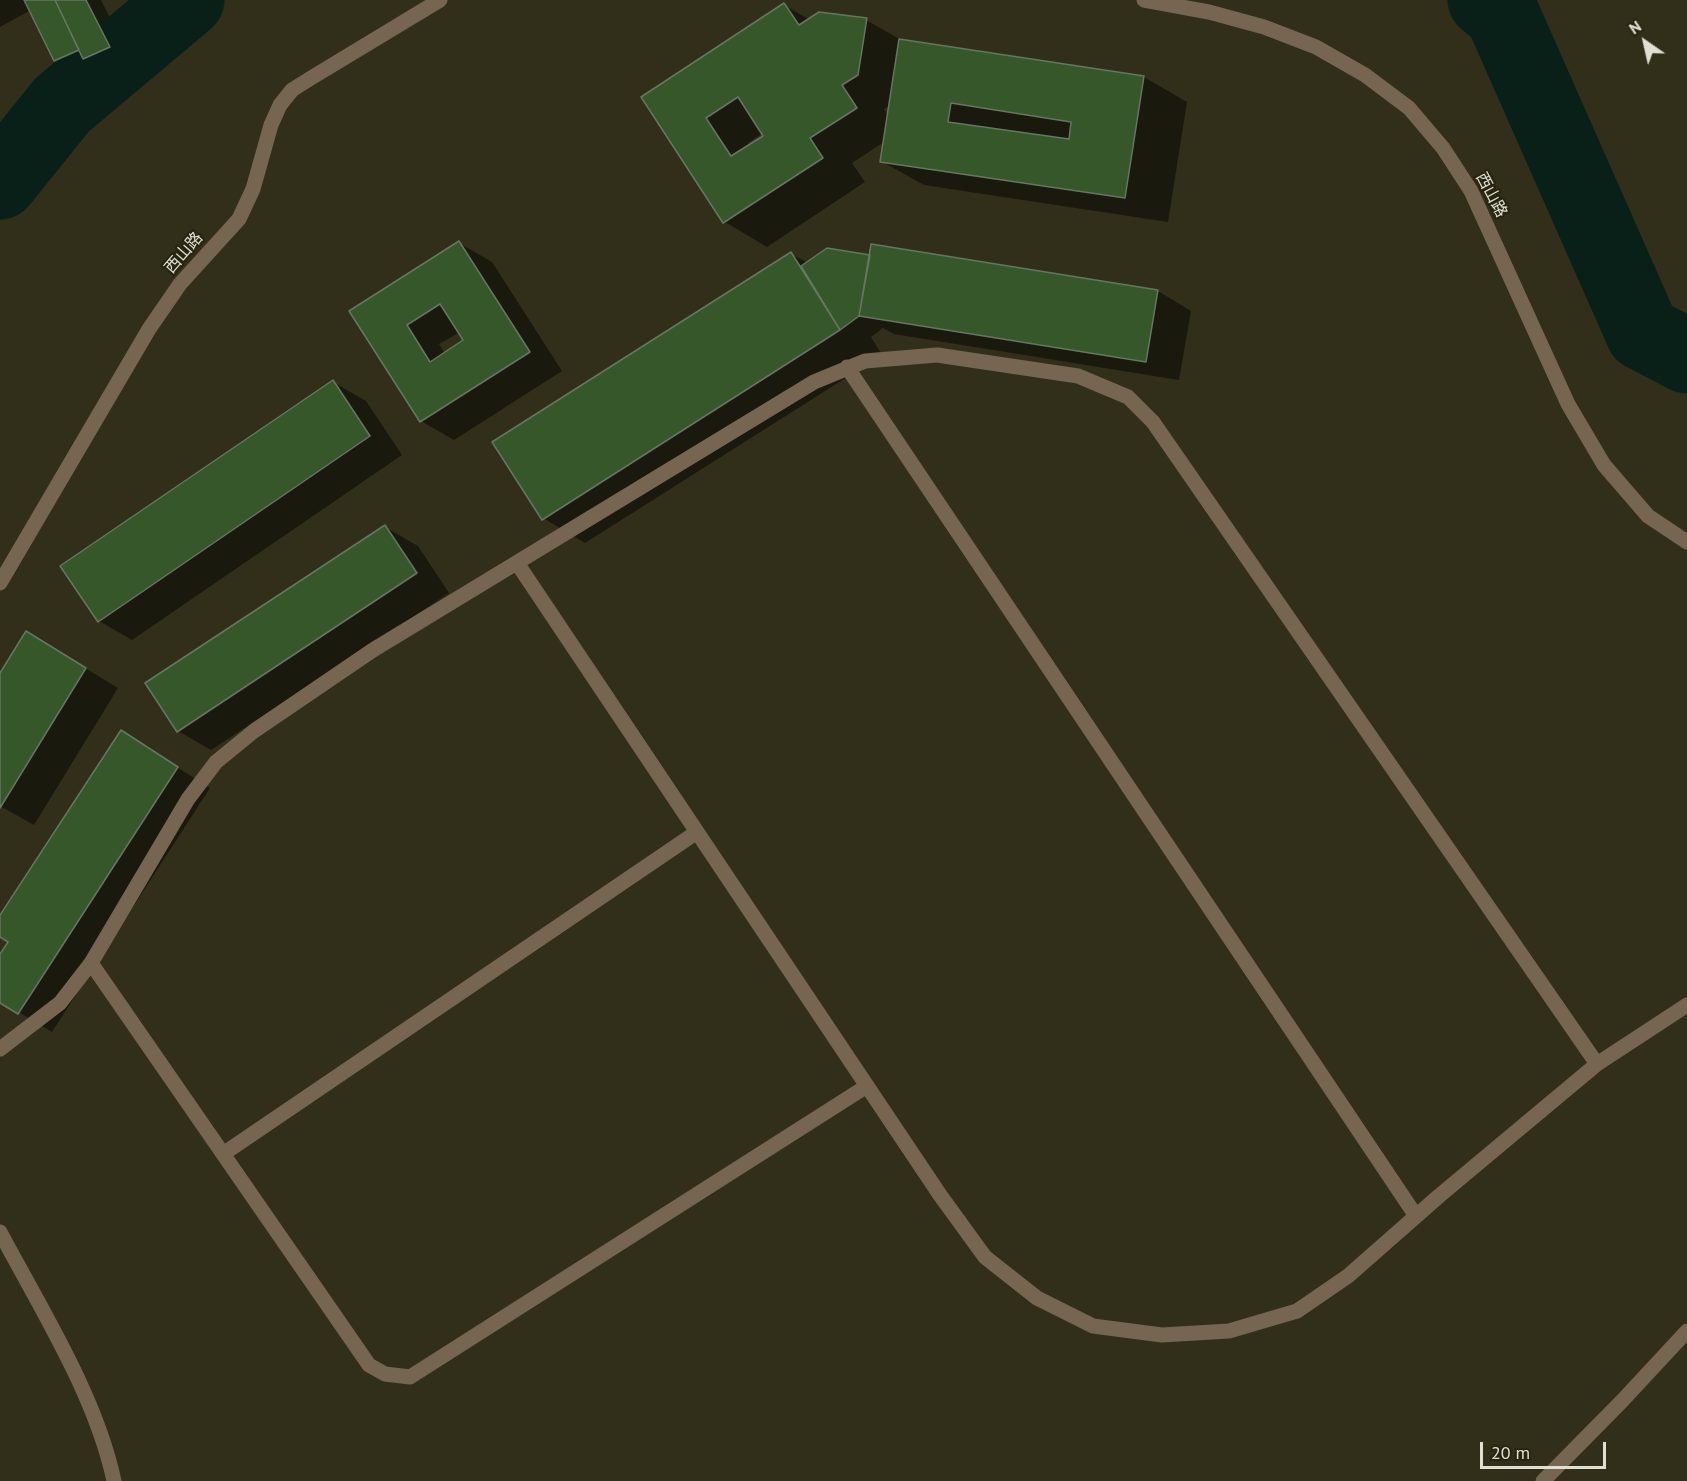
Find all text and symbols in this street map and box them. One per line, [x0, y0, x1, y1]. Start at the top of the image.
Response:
north arrow [1615, 12, 1675, 72]
text: N [1625, 16, 1645, 38]
street label: 西山路 [1471, 169, 1511, 221]
street label: 西山路 [161, 229, 207, 277]
scale bar [1483, 1430, 1609, 1468]
text: 20 m [1491, 1441, 1530, 1464]

